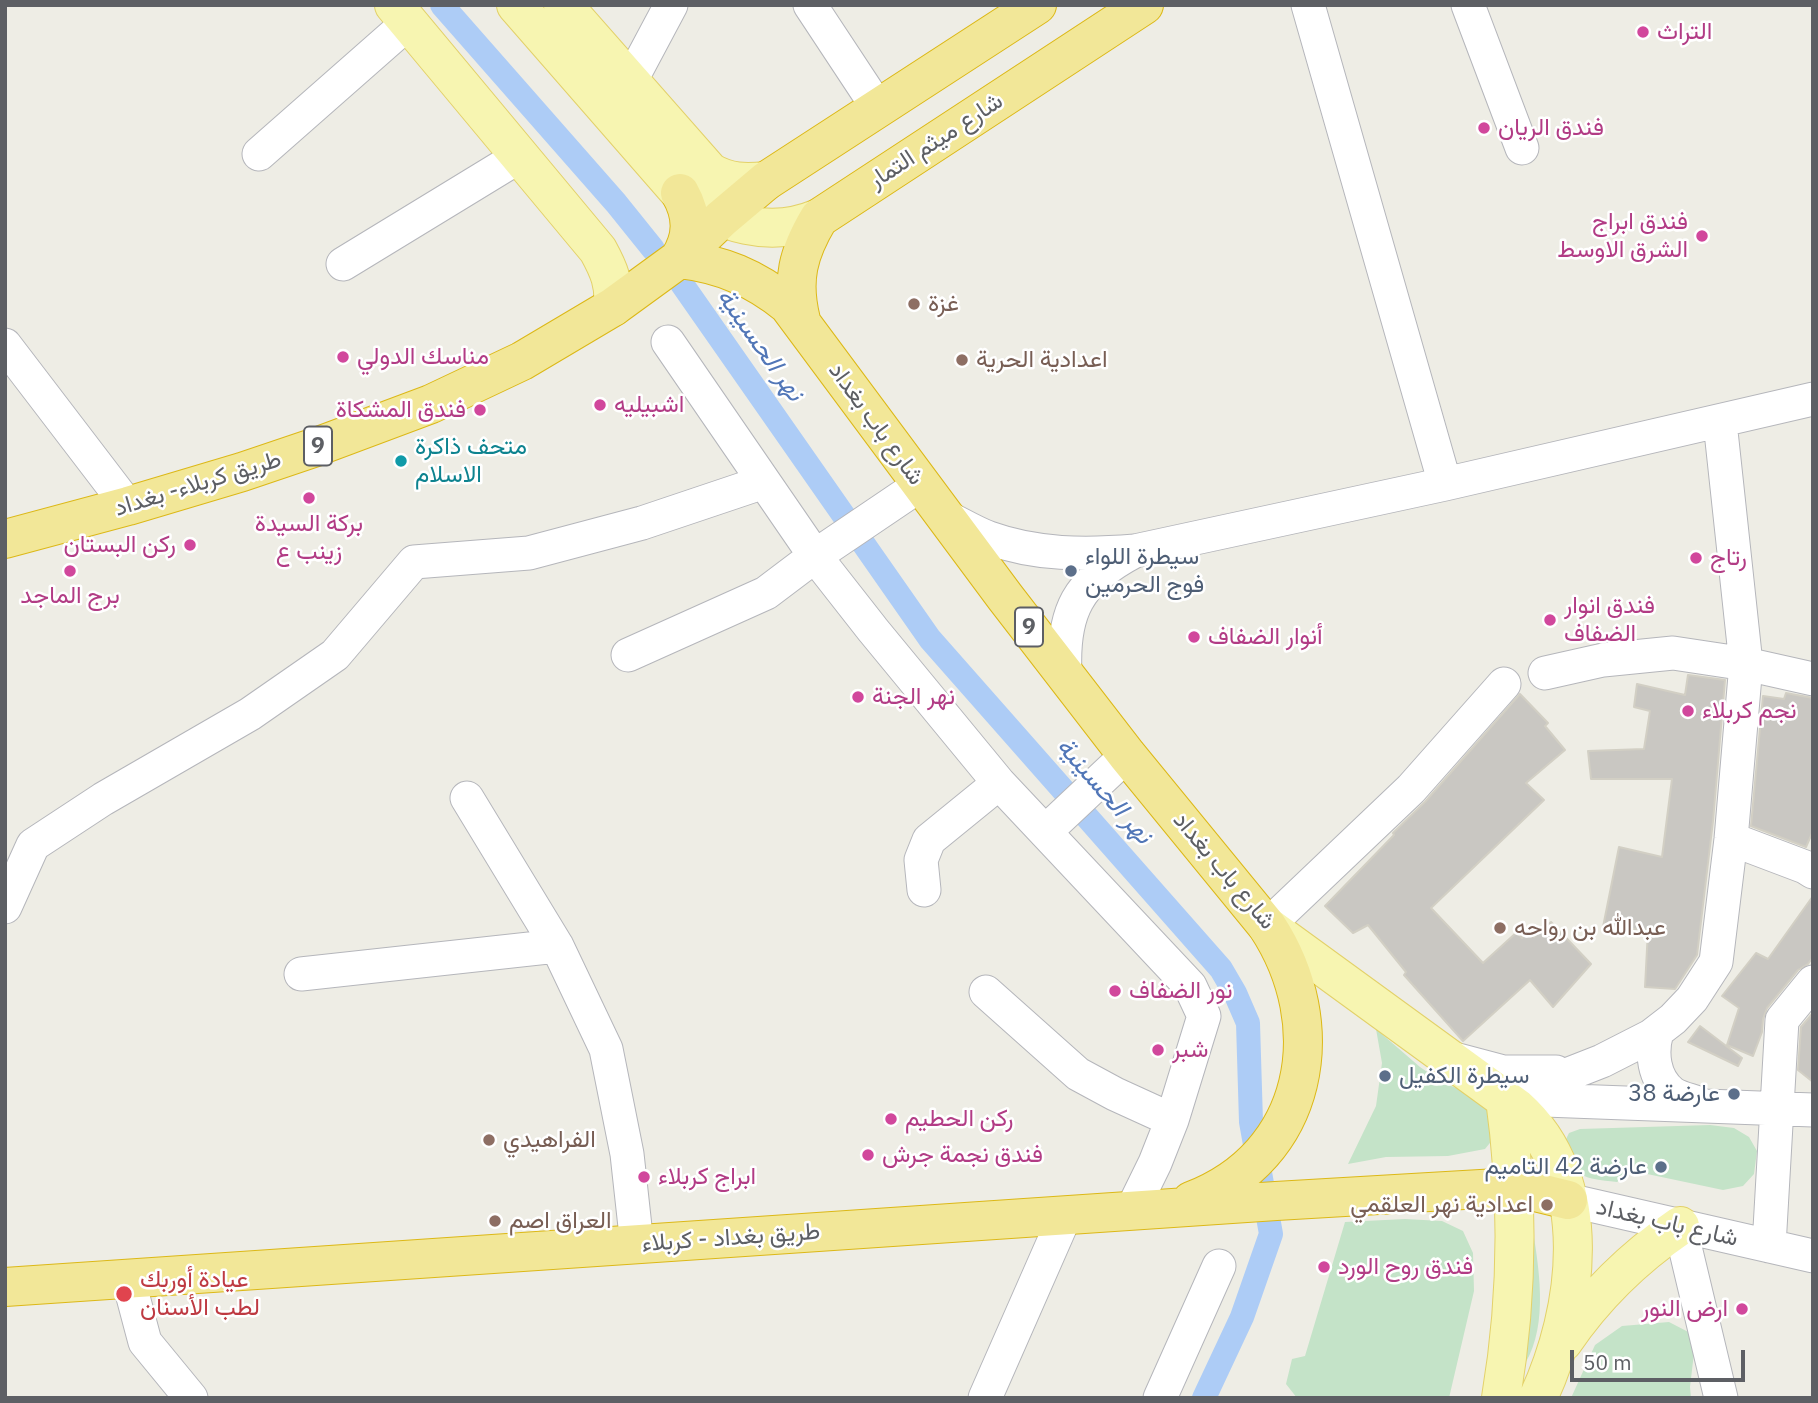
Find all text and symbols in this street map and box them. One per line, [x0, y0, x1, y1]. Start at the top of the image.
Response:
place label: التراث [1657, 18, 1712, 46]
marker: التراث [1635, 24, 1651, 40]
street label: شارع ميثم التمار [863, 87, 1009, 195]
place label: فندق الريان [1498, 114, 1604, 142]
marker: فندق الريان [1476, 120, 1492, 136]
place label: فندق ابراج الشرق الاوسط [1557, 208, 1688, 264]
marker: فندق ابراج الشرق الاوسط [1694, 228, 1710, 244]
water label: نهر الحسينية [710, 282, 810, 408]
place label: غزة [928, 290, 959, 318]
marker: غزة [906, 296, 922, 312]
place label: مناسك الدولي [357, 343, 489, 371]
place label: اعدادية الحرية [976, 346, 1108, 374]
marker: مناسك الدولي [335, 349, 351, 365]
marker: اعدادية الحرية [954, 352, 970, 368]
street label: شارع باب بغداد [822, 357, 930, 491]
place label: اشبيليه [614, 391, 684, 419]
place label: فندق المشكاة [336, 396, 466, 424]
marker: اشبيليه [592, 397, 608, 413]
marker: فندق المشكاة [472, 402, 488, 418]
road number: 9 [304, 426, 332, 466]
place label: متحف ذاكرة الاسلام [415, 433, 527, 489]
street label: طريق كربلاء- بغداد [111, 445, 285, 523]
marker: متحف ذاكرة الاسلام [393, 453, 409, 469]
marker: بركة السيدة زينب ع [301, 490, 317, 506]
place label: بركة السيدة زينب ع [255, 510, 363, 566]
place label: ركن البستان [64, 531, 176, 559]
marker: ركن البستان [182, 537, 198, 553]
place label: سيطرة اللواء فوج الحرمين [1085, 543, 1204, 599]
place label: رتاج [1710, 544, 1747, 572]
marker: رتاج [1688, 550, 1704, 566]
marker: برج الماجد [62, 563, 78, 579]
marker: سيطرة اللواء فوج الحرمين [1063, 563, 1079, 579]
place label: برج الماجد [20, 582, 120, 610]
place label: فندق انوار الضفاف [1564, 592, 1655, 648]
road number: 9 [1015, 608, 1043, 646]
marker: فندق انوار الضفاف [1542, 612, 1558, 628]
place label: أنوار الضفاف [1208, 623, 1323, 651]
marker: أنوار الضفاف [1186, 629, 1202, 645]
place label: نهر الجنة [872, 683, 955, 711]
marker: نهر الجنة [850, 689, 866, 705]
place label: نجم كربلاء [1702, 697, 1797, 725]
marker: نجم كربلاء [1680, 703, 1696, 719]
water label: نهر الحسينية [1049, 731, 1159, 851]
street label: شارع باب بغداد [1167, 806, 1281, 936]
place label: عبدالله بن رواحه [1514, 914, 1666, 942]
marker: عبدالله بن رواحه [1492, 920, 1508, 936]
place label: نور الضفاف [1129, 977, 1233, 1005]
marker: نور الضفاف [1107, 983, 1123, 999]
place label: شبر [1172, 1036, 1209, 1064]
marker: شبر [1150, 1042, 1166, 1058]
place label: سيطرة الكفيل [1399, 1062, 1529, 1090]
marker: سيطرة الكفيل [1377, 1068, 1393, 1084]
place label: عارضة 38 [1628, 1080, 1720, 1108]
marker: عارضة 38 [1726, 1086, 1742, 1102]
place label: ركن الحطيم [905, 1105, 1014, 1133]
marker: ركن الحطيم [883, 1111, 899, 1127]
place label: الفراهيدي [503, 1126, 596, 1154]
marker: الفراهيدي [481, 1132, 497, 1148]
place label: فندق نجمة جرش [882, 1141, 1043, 1169]
marker: فندق نجمة جرش [860, 1147, 876, 1163]
place label: عارضة 42 التاميم [1485, 1153, 1647, 1181]
marker: عارضة 42 التاميم [1653, 1159, 1669, 1175]
place label: ابراج كربلاء [658, 1163, 756, 1191]
marker: ابراج كربلاء [636, 1169, 652, 1185]
place label: اعدادية نهر العلقمي [1350, 1191, 1533, 1219]
street label: شارع باب بغداد [1593, 1193, 1741, 1253]
marker: اعدادية نهر العلقمي [1539, 1197, 1555, 1213]
place label: العراق اصم [509, 1207, 612, 1235]
marker: العراق اصم [487, 1213, 503, 1229]
street label: طريق بغداد - كربلاء [641, 1217, 821, 1259]
place label: فندق روح الورد [1338, 1253, 1473, 1281]
marker: فندق روح الورد [1316, 1259, 1332, 1275]
place label: عيادة أوربك لطب الأسنان [140, 1266, 260, 1322]
marker: عيادة أوربك لطب الأسنان [114, 1284, 134, 1304]
place label: ارض النور [1641, 1295, 1728, 1323]
marker: ارض النور [1734, 1301, 1750, 1317]
scale bar [1573, 1336, 1748, 1380]
text: 50 m [1583, 1348, 1632, 1376]

